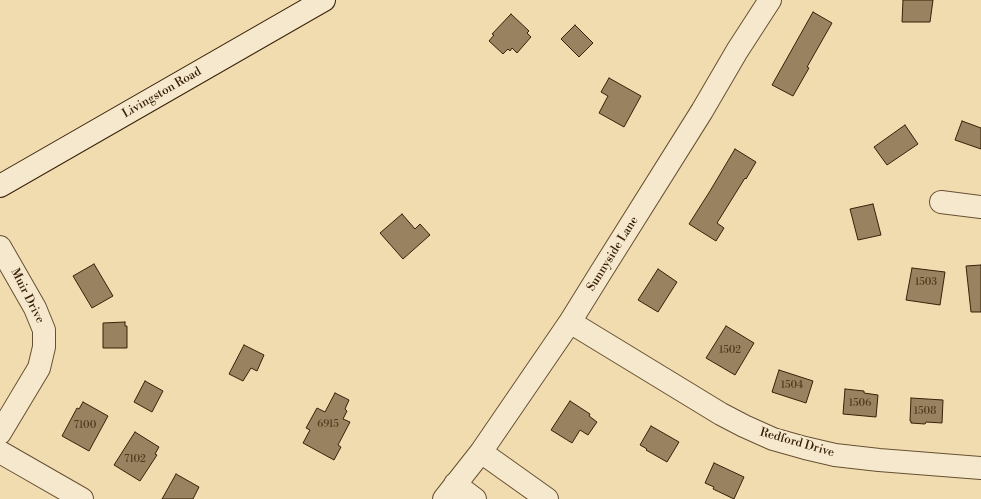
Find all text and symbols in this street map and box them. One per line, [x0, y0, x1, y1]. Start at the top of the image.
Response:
street label: Livingston Road [120, 65, 204, 121]
street label: Sunnyside Lane [584, 214, 642, 294]
street label: Muir Drive [7, 266, 47, 326]
house number: 1503 [915, 277, 937, 289]
house number: 1502 [719, 345, 741, 357]
house number: 1504 [781, 380, 803, 392]
house number: 1506 [849, 398, 871, 410]
house number: 1508 [914, 406, 936, 418]
house number: 6915 [317, 419, 339, 431]
house number: 7100 [74, 420, 96, 432]
street label: Redford Drive [758, 425, 836, 461]
house number: 7102 [124, 454, 146, 466]

